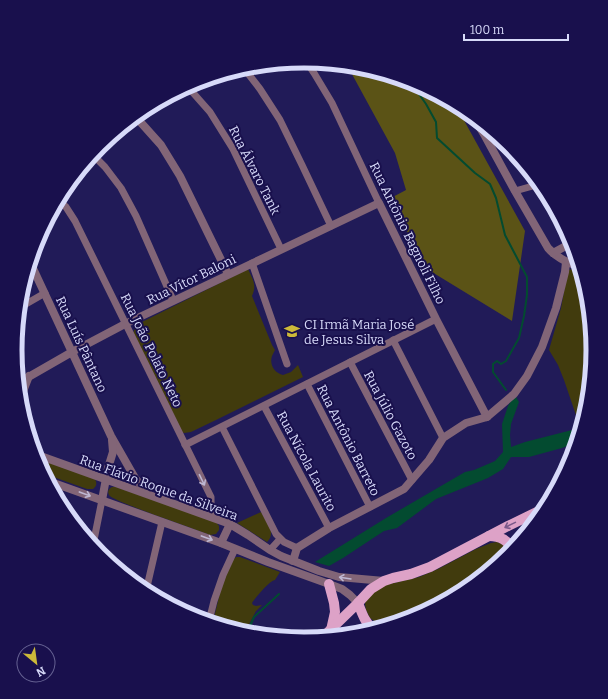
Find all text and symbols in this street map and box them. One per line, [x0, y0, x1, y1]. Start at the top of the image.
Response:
scale bar [464, 16, 568, 42]
text: 100 m [470, 23, 505, 37]
street label: Rua Álvaro Tank [226, 123, 284, 218]
street label: Rua Antônio Bagnoli Filho [367, 160, 448, 307]
street label: Rua Vítor Baloni [144, 251, 238, 308]
street label: Rua João Polato Neto [118, 291, 186, 409]
street label: Rua Luís Pântano [53, 294, 110, 395]
place label: CI Irmã Maria José de Jesus Silva [304, 317, 414, 347]
school or university icon: CI Irmã Maria José de Jesus Silva [283, 322, 301, 340]
street label: Rua Júlio Gazoto [361, 368, 420, 462]
street label: Rua Antônio Barreto [314, 382, 383, 498]
street label: Rua Nícola Laurito [274, 409, 339, 514]
street label: Rua Flávio Roque da Silveira [78, 452, 240, 523]
one-way arrow [199, 474, 206, 486]
one-way arrow [78, 491, 91, 498]
one-way arrow [505, 522, 517, 529]
one-way arrow [201, 534, 213, 542]
one-way arrow [339, 574, 352, 582]
north arrow [16, 643, 56, 683]
text: N [33, 664, 47, 679]

